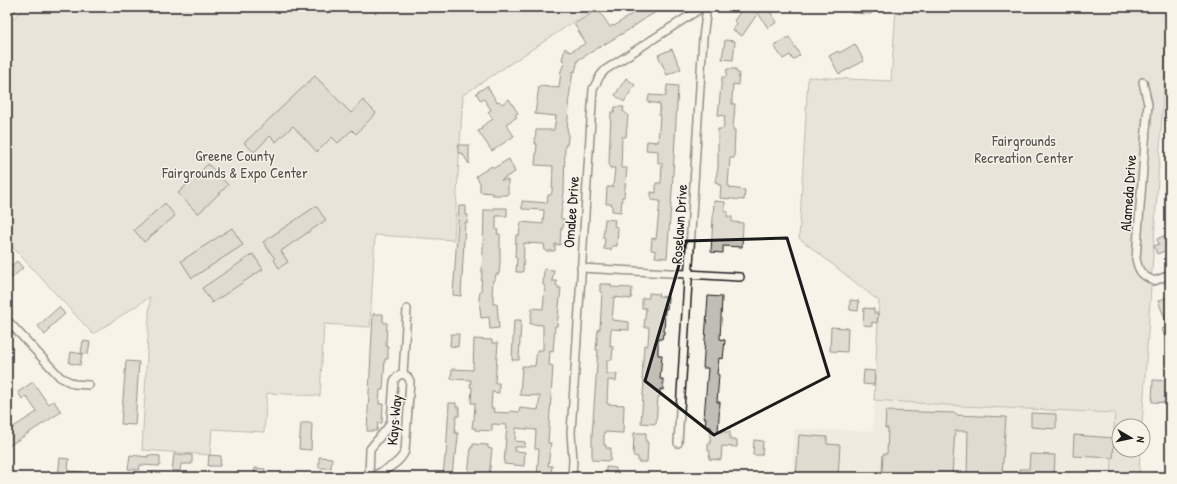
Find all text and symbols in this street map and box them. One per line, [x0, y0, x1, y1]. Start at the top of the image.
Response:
park label: Fairgrounds Recreation Center [975, 130, 1074, 168]
park label: Greene County Fairgrounds & Expo Center [161, 145, 308, 183]
street label: Alameda Drive [1115, 154, 1141, 232]
street label: Omalee Drive [558, 175, 584, 249]
street label: Roselawn Drive [666, 183, 692, 265]
street label: Kays Way [381, 394, 407, 446]
north arrow [1111, 418, 1151, 458]
text: N [1133, 436, 1148, 444]

